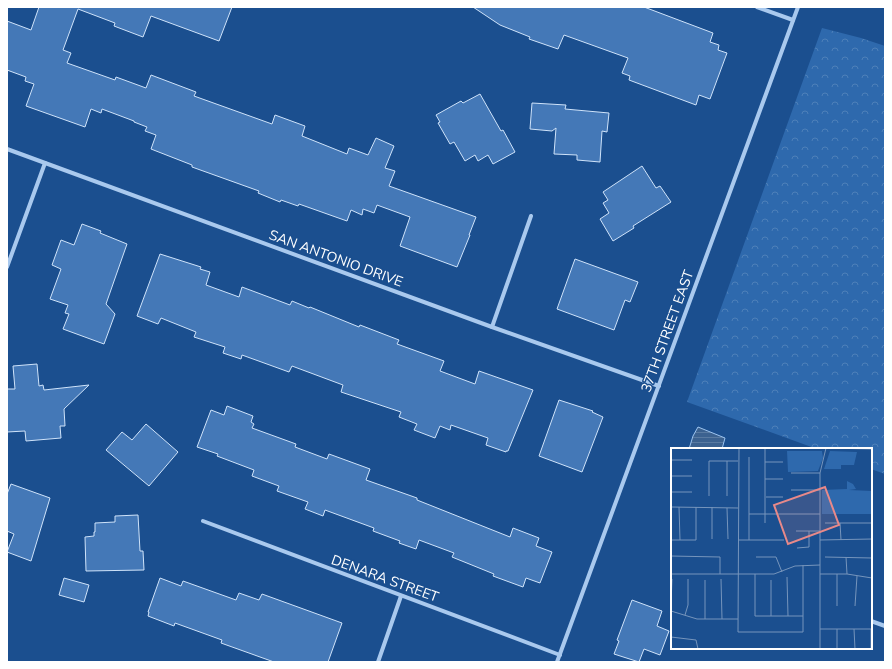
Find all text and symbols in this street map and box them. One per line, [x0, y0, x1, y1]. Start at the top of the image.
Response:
street label: SAN ANTONIO DRIVE [266, 225, 405, 292]
street label: 37TH STREET EAST [637, 267, 699, 395]
inset map [671, 448, 872, 649]
street label: DENARA STREET [329, 550, 442, 607]

